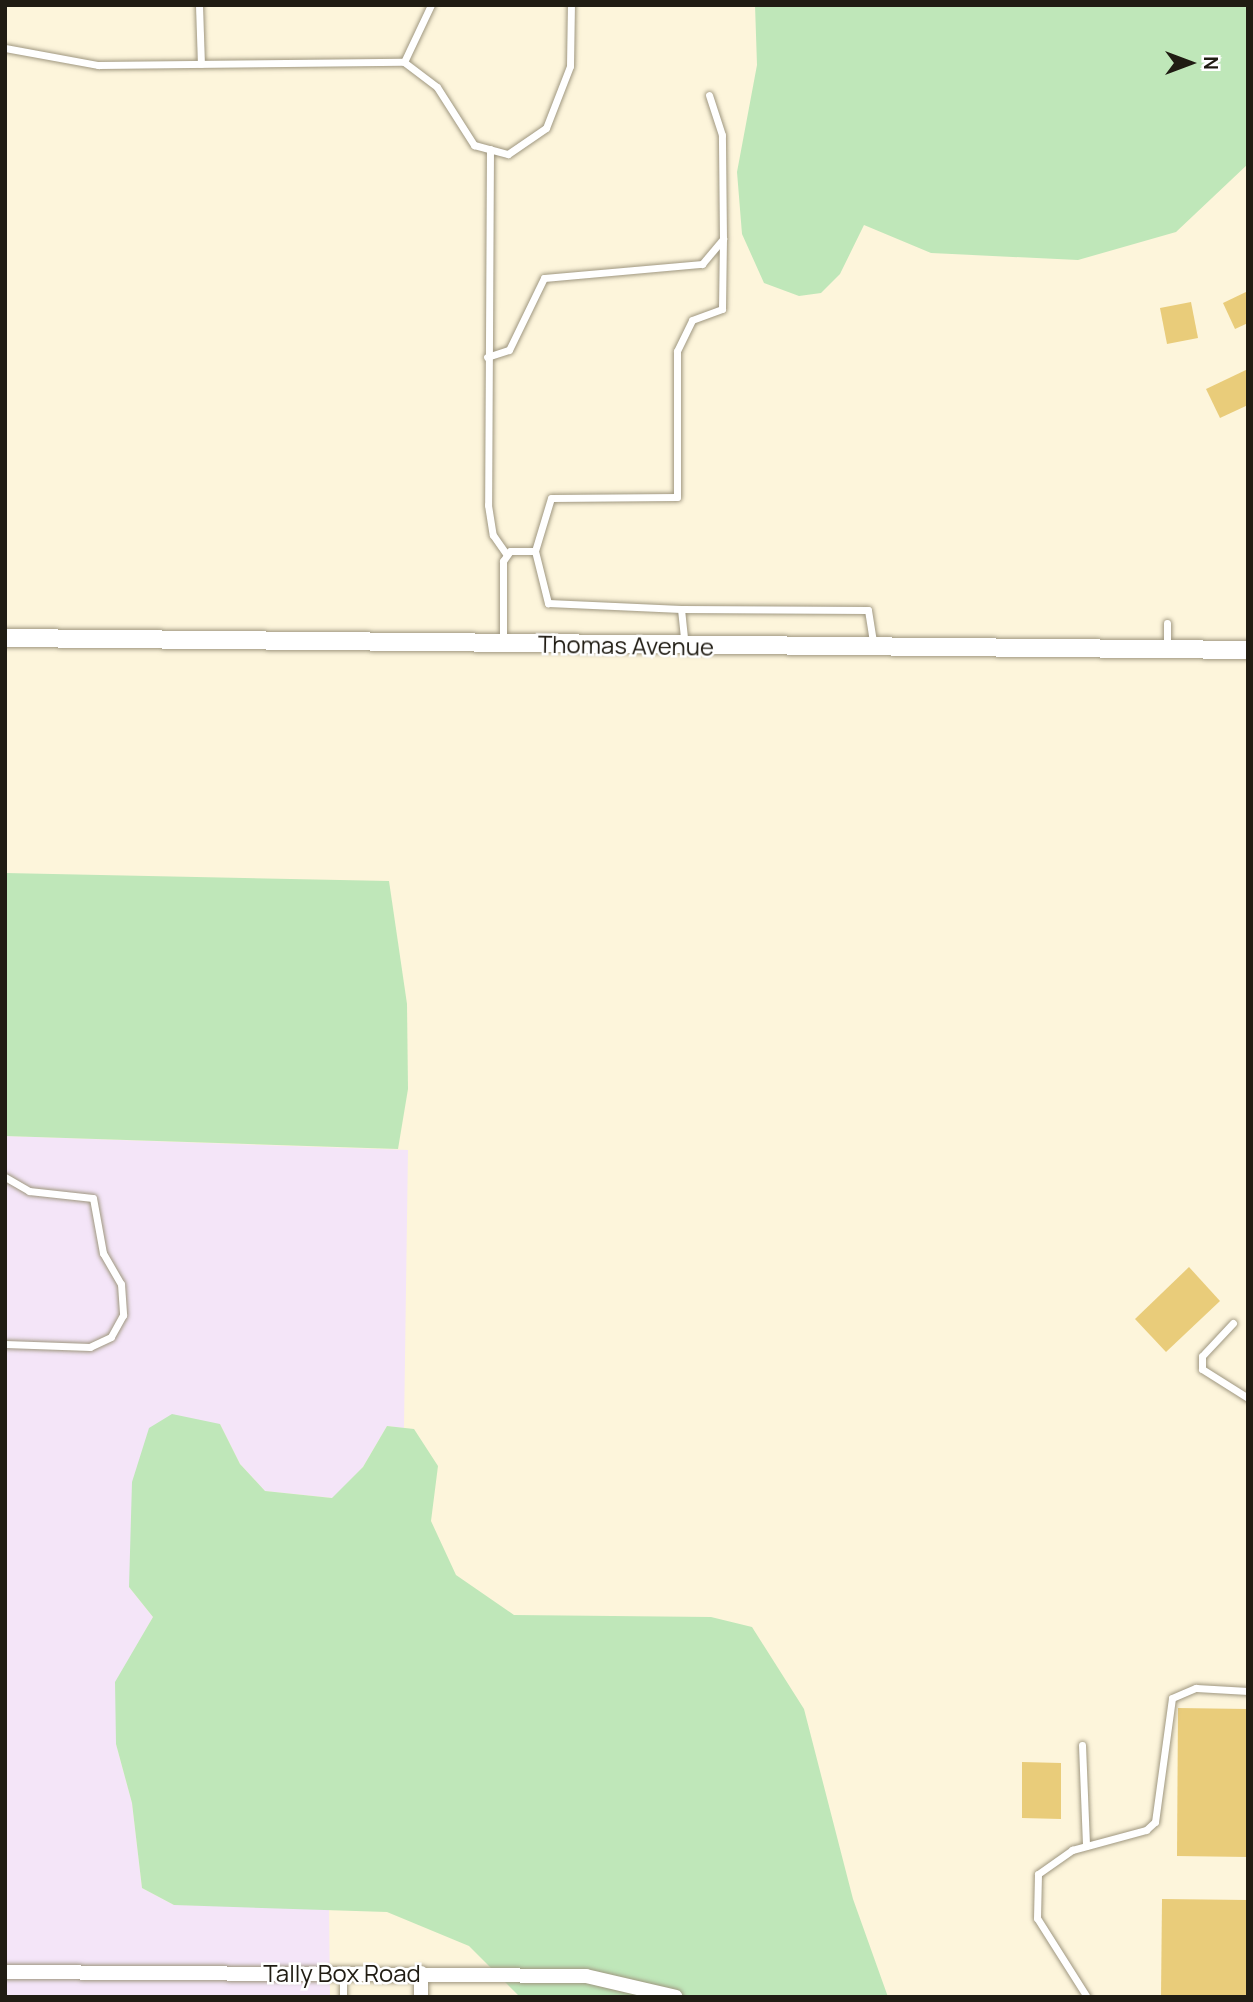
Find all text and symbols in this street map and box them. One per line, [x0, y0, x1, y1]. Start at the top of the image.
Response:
north arrow [1155, 28, 1225, 98]
text: N [1198, 56, 1224, 70]
street label: Thomas Avenue [538, 629, 714, 661]
street label: Tally Box Road [263, 1959, 421, 1987]

